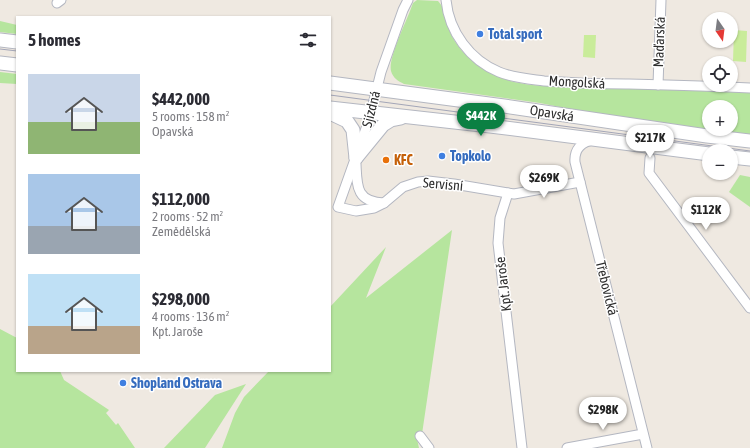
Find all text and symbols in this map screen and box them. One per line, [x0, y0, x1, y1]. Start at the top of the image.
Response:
north arrow [702, 12, 738, 48]
map controls [702, 12, 738, 180]
street label: Maďarská [650, 16, 668, 68]
place label: Total sport [488, 26, 542, 42]
icon: filters [297, 29, 319, 51]
marker: Total sport [475, 29, 485, 39]
text: 5 homes [28, 30, 81, 50]
button: locate [702, 56, 738, 92]
street label: Mongolská [548, 73, 606, 91]
text: $442,000 [152, 89, 210, 109]
street label: Sjízdná [359, 89, 383, 129]
icon: home [60, 90, 108, 138]
button: + [702, 100, 738, 136]
street label: Opavská [529, 102, 575, 124]
pin: $442K [453, 103, 509, 137]
text: $442K [466, 108, 496, 123]
text: 5 rooms · 158 m² [152, 109, 229, 124]
text: Opavská [152, 124, 194, 139]
pin: $217K [622, 125, 678, 159]
text: $217K [635, 130, 665, 145]
button: − [702, 144, 738, 180]
place label: Topkolo [450, 148, 492, 164]
marker: Topkolo [437, 151, 447, 161]
place label: KFC [394, 152, 414, 168]
marker: KFC [381, 155, 391, 165]
pin: $269K [516, 165, 572, 199]
text: $269K [529, 170, 559, 185]
street label: Servisní [422, 174, 464, 194]
text: $112,000 [152, 189, 210, 209]
icon: home [60, 190, 108, 238]
pin: $112K [678, 197, 734, 231]
text: $112K [691, 202, 721, 217]
text: 2 rooms · 52 m² [152, 209, 223, 224]
text: Zemědělská [152, 224, 211, 239]
street label: Kpt. Jaroše [492, 256, 514, 312]
street label: Třebovická [592, 259, 622, 317]
text: $298,000 [152, 289, 210, 309]
icon: home [60, 290, 108, 338]
text: 4 rooms · 136 m² [152, 309, 229, 324]
text: Kpt. Jaroše [152, 324, 203, 339]
place label: Shopland Ostrava [131, 375, 223, 391]
marker: Shopland Ostrava [118, 378, 128, 388]
pin: $298K [575, 397, 631, 431]
text: $298K [588, 402, 618, 417]

